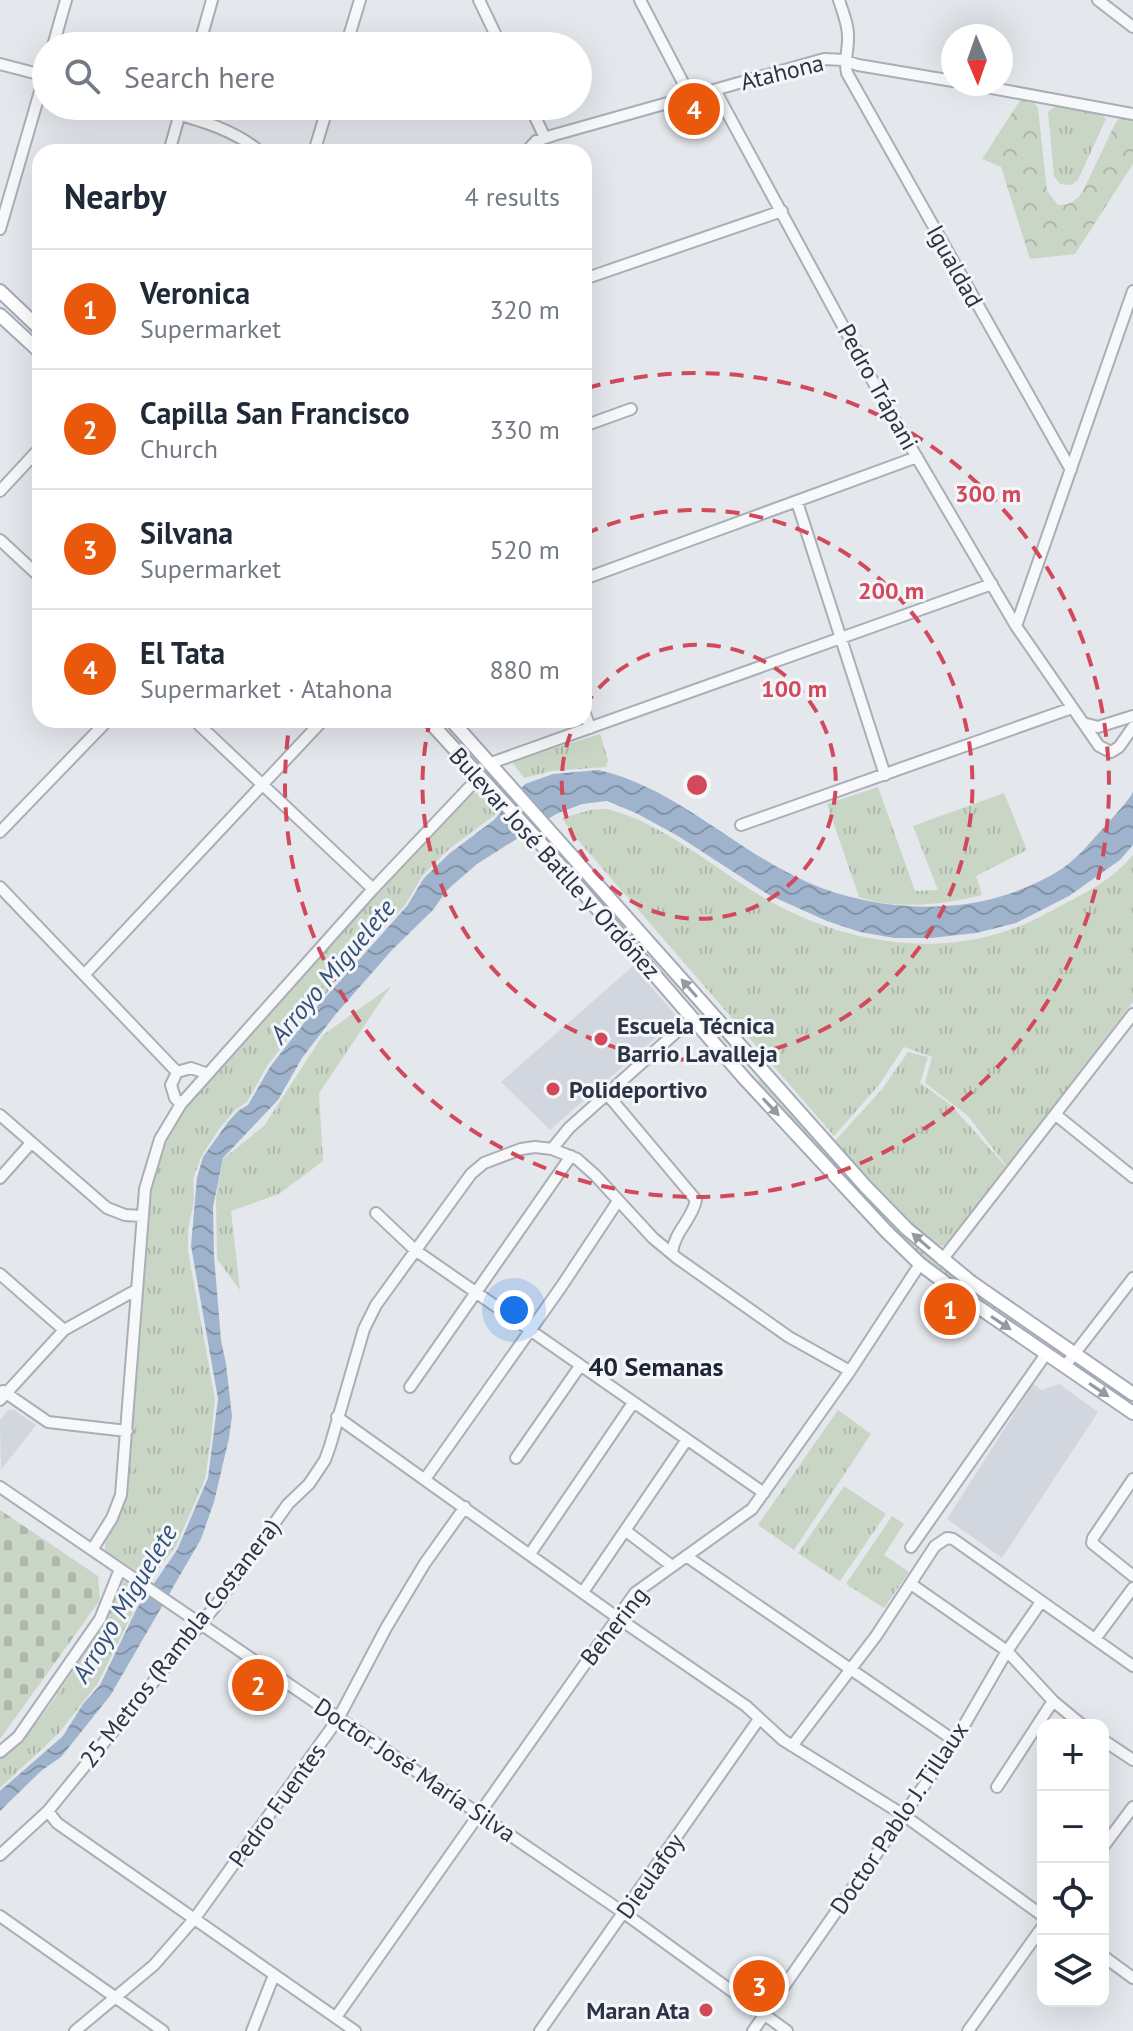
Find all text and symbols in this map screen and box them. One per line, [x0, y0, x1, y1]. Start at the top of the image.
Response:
north arrow [941, 24, 1013, 96]
search box [32, 32, 592, 120]
street label: Atahona [737, 47, 827, 97]
icon: search [60, 54, 104, 98]
text: Search here [124, 57, 275, 96]
pin: 4 [668, 79, 720, 139]
text: Nearby [64, 174, 166, 218]
text: 4 results [465, 180, 560, 213]
street label: Igualdad [920, 219, 990, 313]
text: Veronica [140, 273, 250, 312]
text: 1 [83, 293, 97, 326]
text: 320 m [489, 293, 560, 326]
text: Supermarket [140, 312, 281, 345]
street label: Pedro Trápani [831, 318, 925, 456]
text: Capilla San Francisco [140, 393, 410, 432]
text: 2 [83, 413, 97, 446]
text: 330 m [489, 413, 560, 446]
text: Church [140, 432, 218, 465]
text: 300 m [955, 478, 1021, 509]
text: Silvana [140, 513, 233, 552]
text: 3 [83, 533, 97, 566]
text: 520 m [489, 533, 560, 566]
text: Supermarket [140, 552, 281, 585]
text: 200 m [858, 575, 924, 606]
text: El Tata [140, 633, 225, 672]
text: 4 [83, 653, 97, 686]
text: 880 m [489, 653, 560, 686]
text: Supermarket · Atahona [140, 672, 393, 705]
text: 100 m [761, 673, 827, 704]
street label: Bulevar José Batlle y Ordóñez [443, 741, 667, 985]
centre of rings [683, 771, 711, 799]
water label: Arroyo Miguelete [261, 892, 402, 1051]
one-way arrow [681, 978, 699, 997]
place label: Escuela Técnica Barrio Lavalleja [617, 1010, 778, 1069]
marker: Escuela Técnica Barrio Lavalleja [592, 1030, 610, 1048]
place label: Polideportivo [569, 1074, 707, 1105]
marker: Polideportivo [544, 1080, 562, 1098]
one-way arrow [762, 1098, 780, 1117]
one-way arrow [912, 1233, 931, 1251]
pin: 1 [924, 1279, 976, 1339]
your location [494, 1290, 534, 1330]
one-way arrow [990, 1315, 1011, 1330]
district label: 40 Semanas [589, 1350, 723, 1383]
one-way arrow [1088, 1382, 1110, 1397]
street label: 25 Metros (Rambla Costanera) [74, 1513, 286, 1773]
water label: Arroyo Miguelete [63, 1518, 184, 1689]
street label: Behering [573, 1580, 655, 1672]
pin: 2 [232, 1655, 284, 1715]
street label: Doctor José María Silva [308, 1691, 522, 1849]
street label: Doctor Pablo J. Tillaux [823, 1716, 975, 1920]
map controls [1037, 1719, 1109, 2007]
button: + [1037, 1719, 1109, 1791]
street label: Pedro Fuentes [222, 1737, 332, 1873]
button: − [1037, 1791, 1109, 1863]
street label: Dieulafoy [609, 1827, 691, 1925]
button: locate [1037, 1863, 1109, 1935]
button: layers [1037, 1935, 1109, 2007]
pin: 3 [733, 1956, 785, 2016]
place label: Maran Ata [586, 1995, 690, 2026]
marker: Maran Ata [697, 2001, 715, 2019]

